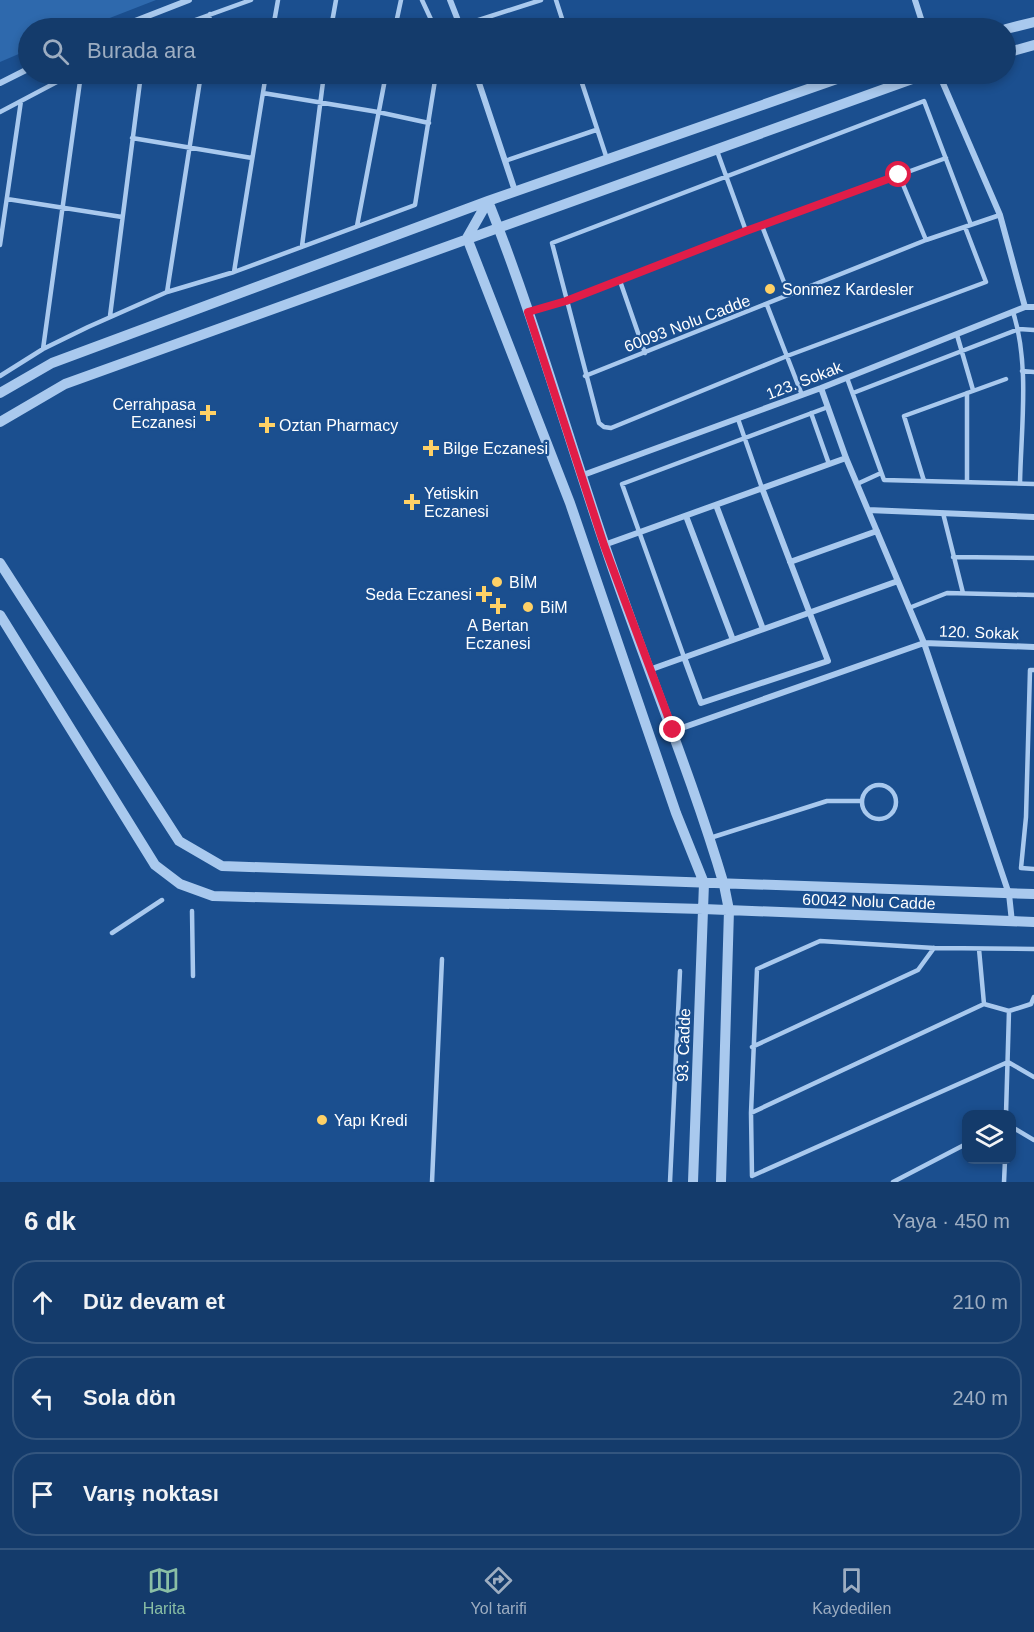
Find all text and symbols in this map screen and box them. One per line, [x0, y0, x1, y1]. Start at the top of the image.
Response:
search box [18, 18, 1016, 84]
icon: search [39, 35, 72, 68]
text: Burada ara [87, 38, 196, 63]
route start [885, 161, 911, 187]
place label: Sonmez Kardesler [782, 281, 914, 298]
marker: Sonmez Kardesler [763, 282, 777, 296]
street label: 60093 Nolu Cadde [622, 292, 753, 355]
street label: 123. Sokak [764, 358, 846, 403]
place label: Cerrahpasa Eczanesi [112, 396, 196, 431]
marker: Cerrahpasa Eczanesi [201, 406, 215, 420]
place label: Oztan Pharmacy [279, 417, 398, 434]
marker: Oztan Pharmacy [260, 418, 274, 432]
place label: Bilge Eczanesi [443, 440, 548, 457]
marker: Bilge Eczanesi [424, 441, 438, 455]
place label: Yetiskin Eczanesi [424, 485, 489, 520]
marker: Yetiskin Eczanesi [405, 495, 419, 509]
place label: BİM [509, 573, 537, 591]
marker: BİM [490, 575, 504, 589]
place label: Seda Eczanesi [365, 586, 472, 603]
marker: Seda Eczanesi [477, 587, 491, 601]
marker: A Bertan Eczanesi [491, 599, 505, 613]
place label: BiM [540, 599, 568, 616]
marker: BiM [521, 600, 535, 614]
place label: A Bertan Eczanesi [466, 617, 530, 652]
street label: 120. Sokak [939, 623, 1020, 642]
route end [659, 716, 685, 742]
street label: 60042 Nolu Cadde [802, 891, 936, 912]
street label: 93. Cadde [674, 1008, 693, 1082]
map controls [962, 1110, 1016, 1164]
button: layers [962, 1110, 1016, 1164]
place label: Yapı Kredi [334, 1112, 408, 1129]
marker: Yapı Kredi [315, 1113, 329, 1127]
text: 6 dk [24, 1206, 76, 1236]
text: Yaya · 450 m [893, 1210, 1010, 1232]
icon: ahead [26, 1286, 59, 1319]
text: Düz devam et [83, 1289, 225, 1314]
text: 210 m [952, 1291, 1008, 1313]
icon: left [26, 1382, 59, 1415]
text: Sola dön [83, 1385, 176, 1410]
text: 240 m [952, 1387, 1008, 1409]
icon: arrive [26, 1478, 59, 1511]
text: Varış noktası [83, 1481, 219, 1506]
tab: Harita [143, 1564, 185, 1618]
tab: Yol tarifi [471, 1564, 527, 1618]
tab: Kaydedilen [812, 1564, 891, 1618]

